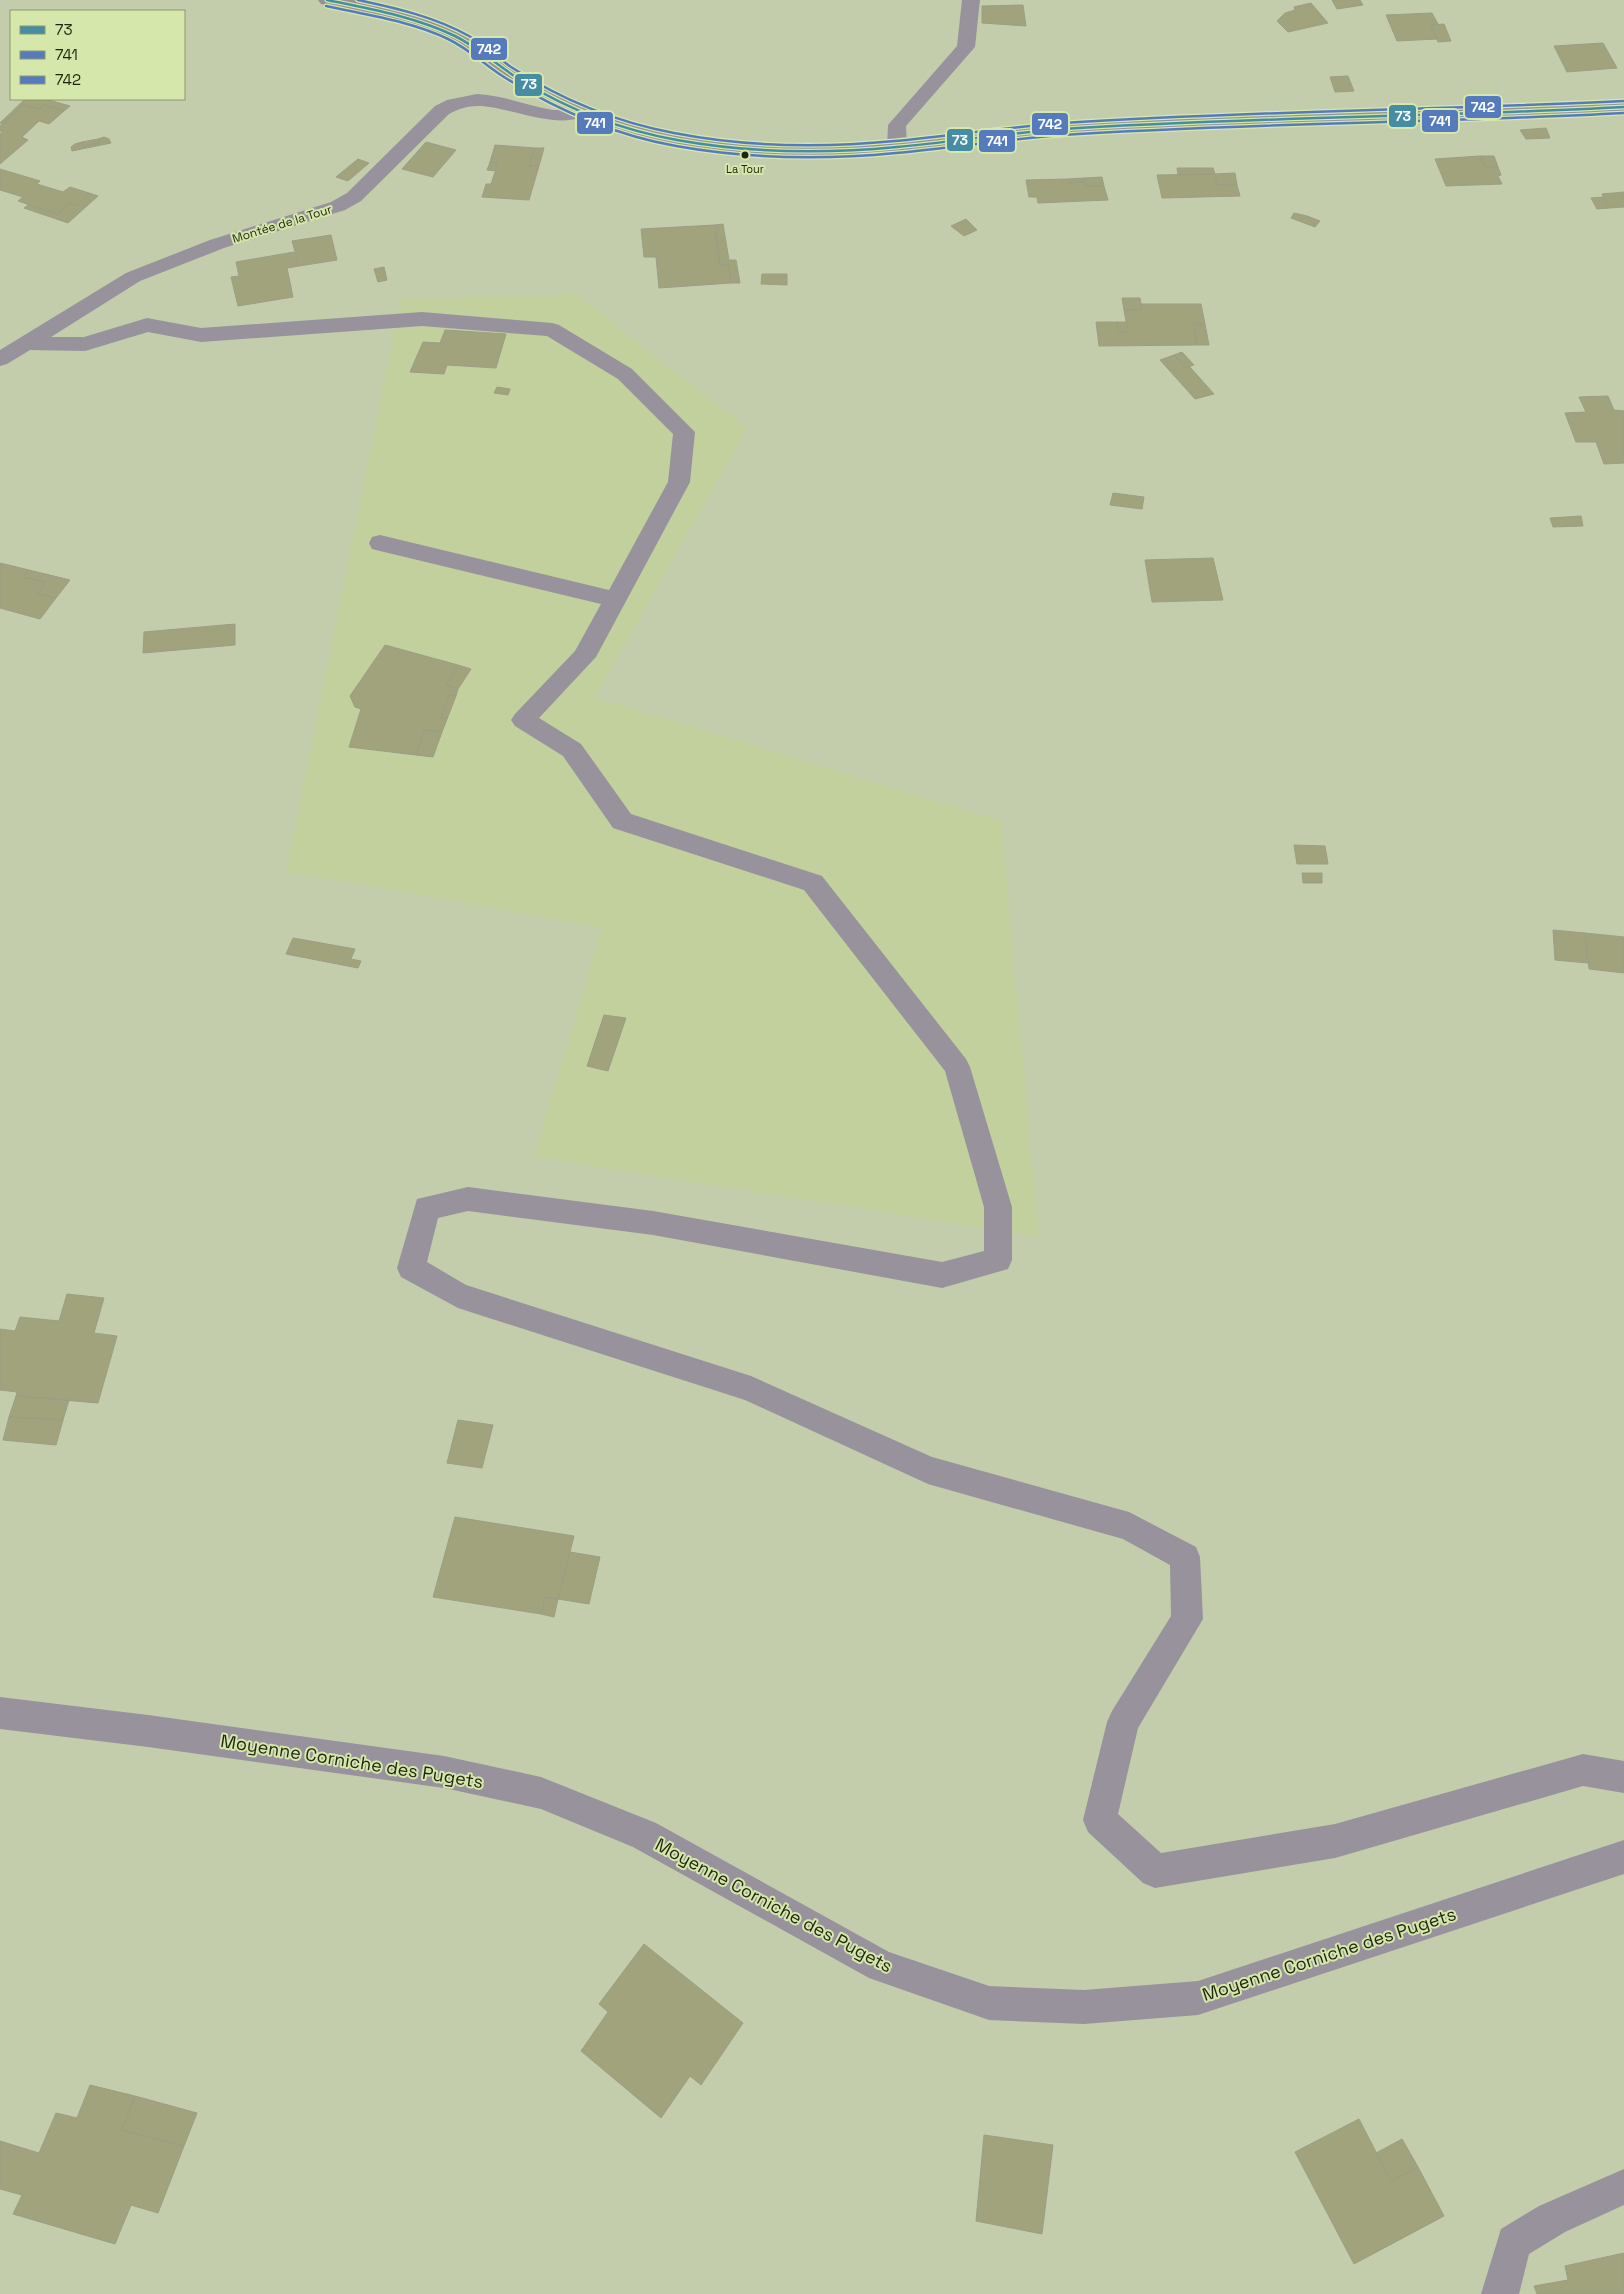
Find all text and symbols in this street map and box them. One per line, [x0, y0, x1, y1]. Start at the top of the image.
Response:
legend [10, 10, 185, 100]
text: 73 [55, 20, 73, 39]
line badge: 742 [470, 37, 508, 61]
text: 742 [477, 40, 501, 58]
text: 741 [55, 45, 78, 64]
text: 742 [55, 70, 81, 89]
line badge: 73 [514, 73, 543, 97]
text: 73 [521, 75, 537, 93]
line badge: 742 [1464, 95, 1502, 119]
text: 742 [1471, 98, 1495, 116]
line badge: 73 [1388, 104, 1417, 128]
text: 73 [1395, 107, 1411, 125]
line badge: 741 [1421, 109, 1459, 133]
line badge: 741 [576, 111, 614, 135]
line badge: 742 [1031, 112, 1069, 136]
text: 741 [1429, 112, 1451, 130]
text: 741 [584, 114, 606, 132]
text: 742 [1038, 115, 1062, 133]
line badge: 73 [946, 128, 974, 152]
line badge: 741 [978, 129, 1016, 153]
text: 73 [952, 131, 968, 149]
text: 741 [986, 132, 1008, 150]
marker: La Tour [740, 150, 750, 160]
place label: La Tour [726, 162, 764, 176]
street label: Montée de la Tour [230, 201, 334, 247]
street label: Moyenne Corniche des Pugets [219, 1729, 485, 1793]
street label: Moyenne Corniche des Pugets [651, 1833, 897, 1977]
street label: Moyenne Corniche des Pugets [1199, 1902, 1459, 2006]

